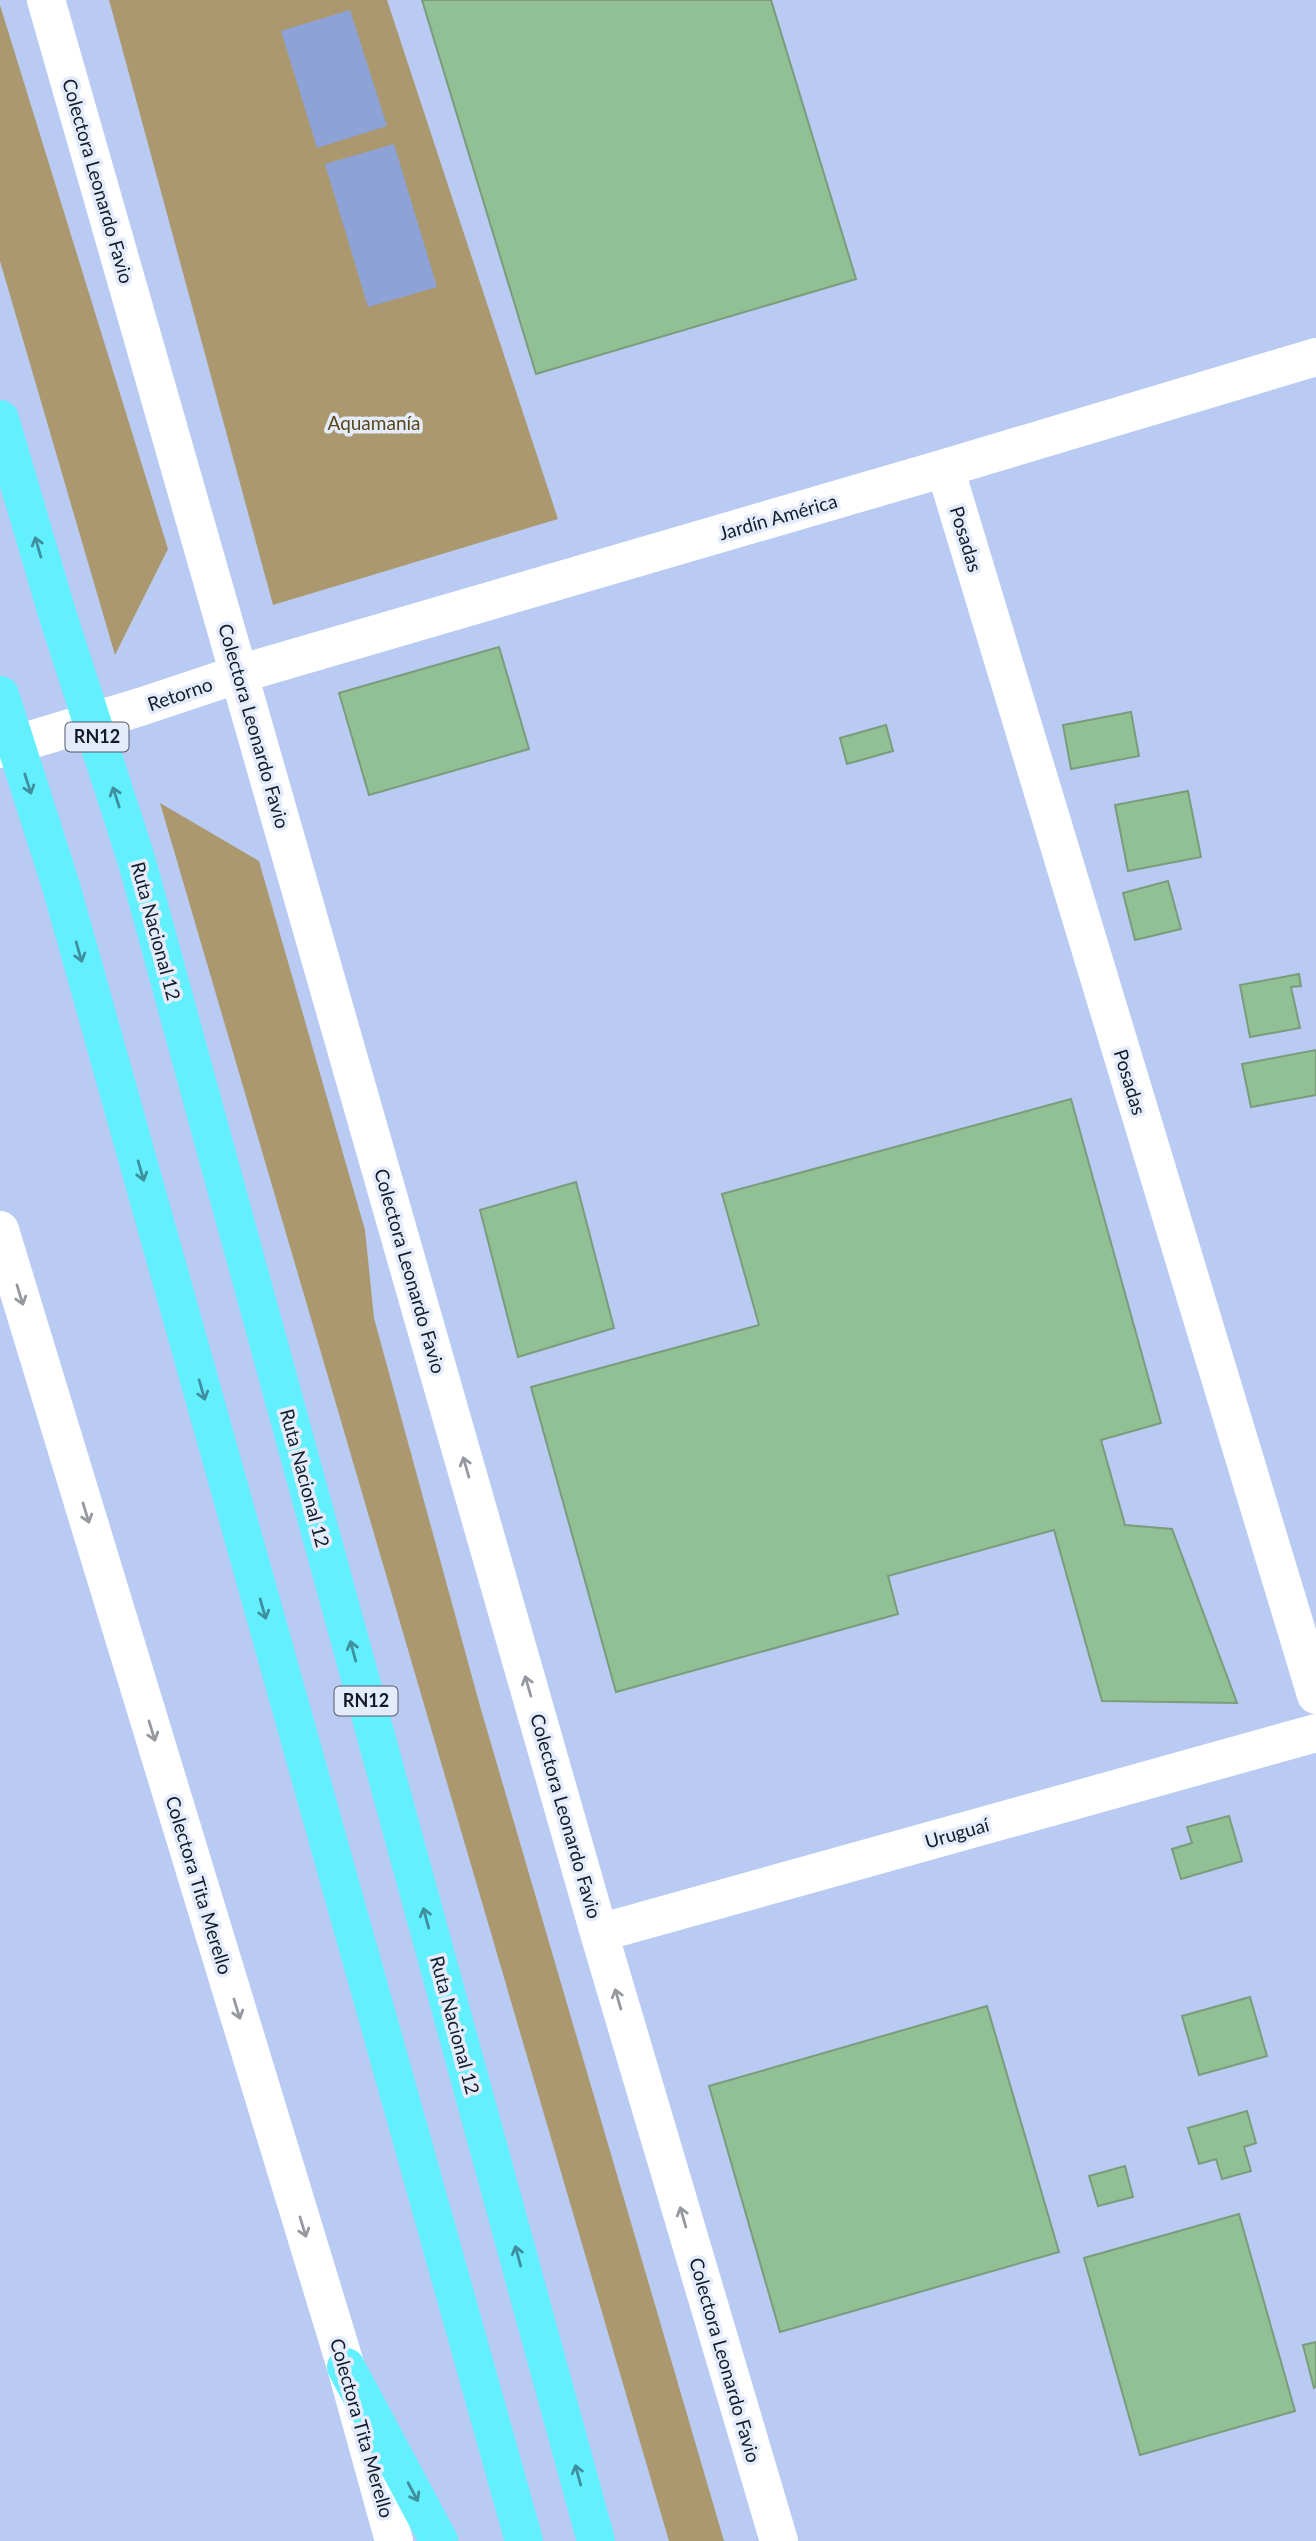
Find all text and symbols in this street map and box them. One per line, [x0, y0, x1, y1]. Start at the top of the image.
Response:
street label: Colectora Leonardo Favio [58, 76, 139, 286]
park label: Aquamanía [327, 411, 421, 434]
street label: Jardín América [716, 489, 840, 544]
street label: Posadas [946, 503, 987, 575]
one-way arrow [30, 537, 43, 559]
street label: Colectora Leonardo Favio [214, 621, 295, 831]
street label: Retorno [144, 672, 215, 715]
road number: RN12 [66, 722, 128, 752]
one-way arrow [23, 772, 35, 794]
one-way arrow [109, 786, 121, 808]
street label: Ruta Nacional 12 [127, 859, 186, 1003]
one-way arrow [74, 941, 87, 963]
street label: Posadas [1110, 1046, 1151, 1118]
one-way arrow [135, 1160, 148, 1182]
street label: Colectora Leonardo Favio [370, 1166, 451, 1376]
one-way arrow [14, 1284, 27, 1306]
one-way arrow [196, 1378, 209, 1401]
street label: Ruta Nacional 12 [276, 1406, 335, 1550]
one-way arrow [459, 1457, 472, 1479]
one-way arrow [80, 1502, 93, 1524]
one-way arrow [258, 1598, 271, 1620]
one-way arrow [346, 1641, 359, 1663]
one-way arrow [521, 1675, 534, 1697]
road number: RN12 [334, 1686, 398, 1716]
street label: Colectora Leonardo Favio [526, 1711, 607, 1921]
one-way arrow [146, 1719, 159, 1741]
street label: Colectora Tita Merello [161, 1793, 238, 1977]
street label: Uruguaí [922, 1812, 993, 1853]
one-way arrow [418, 1907, 431, 1929]
street label: Ruta Nacional 12 [426, 1953, 485, 2097]
one-way arrow [611, 1988, 624, 2010]
one-way arrow [232, 1998, 245, 2020]
one-way arrow [675, 2206, 688, 2228]
one-way arrow [298, 2216, 311, 2238]
one-way arrow [511, 2245, 524, 2268]
street label: Colectora Leonardo Favio [685, 2255, 766, 2465]
street label: Colectora Tita Merello [326, 2336, 399, 2520]
one-way arrow [571, 2464, 584, 2487]
one-way arrow [406, 2482, 420, 2502]

